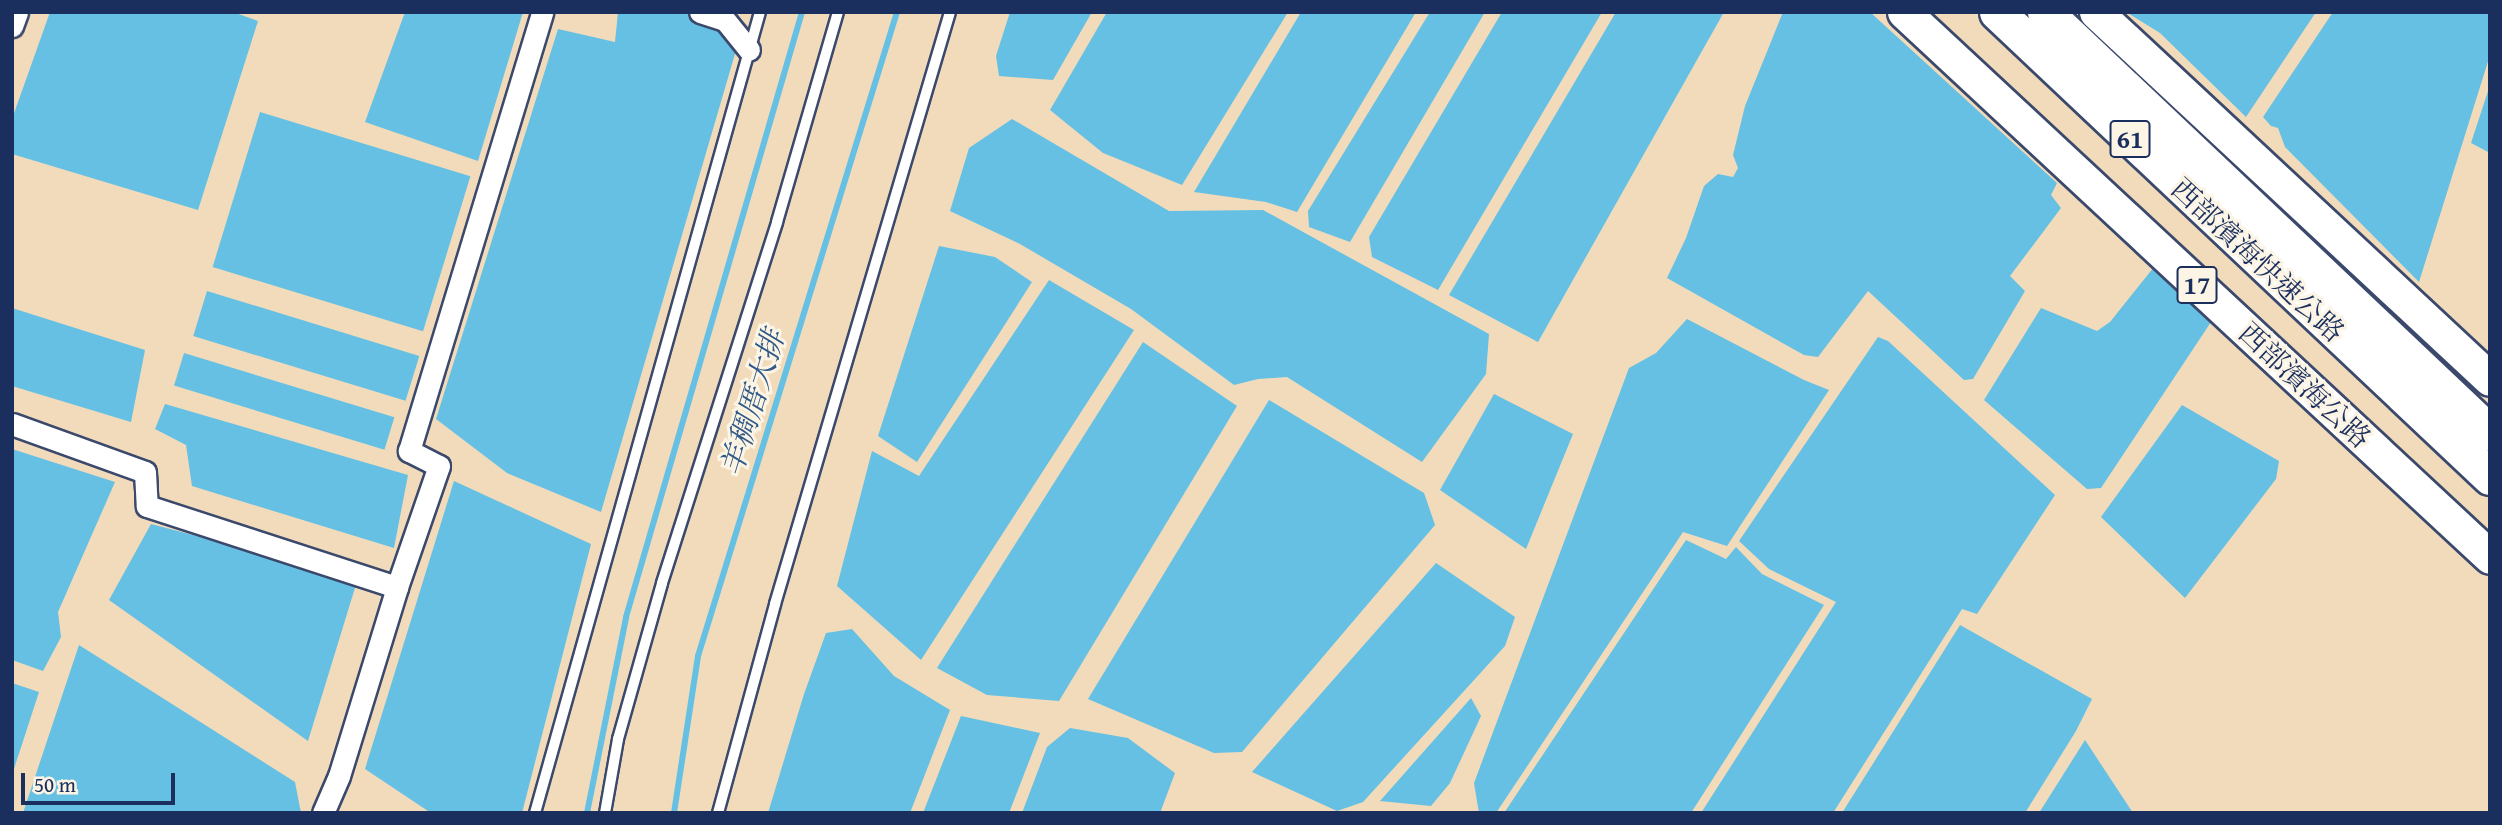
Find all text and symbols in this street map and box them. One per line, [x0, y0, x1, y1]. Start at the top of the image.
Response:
road number: 61 [2109, 116, 2151, 162]
street label: 西部濱海快速公路 [2165, 171, 2351, 349]
road number: 17 [2176, 262, 2218, 308]
street label: 西部濱海公路 [2232, 315, 2378, 455]
water label: 羊稠厝大排 [713, 326, 791, 480]
scale bar [24, 758, 178, 802]
text: 50 m [34, 769, 76, 800]

